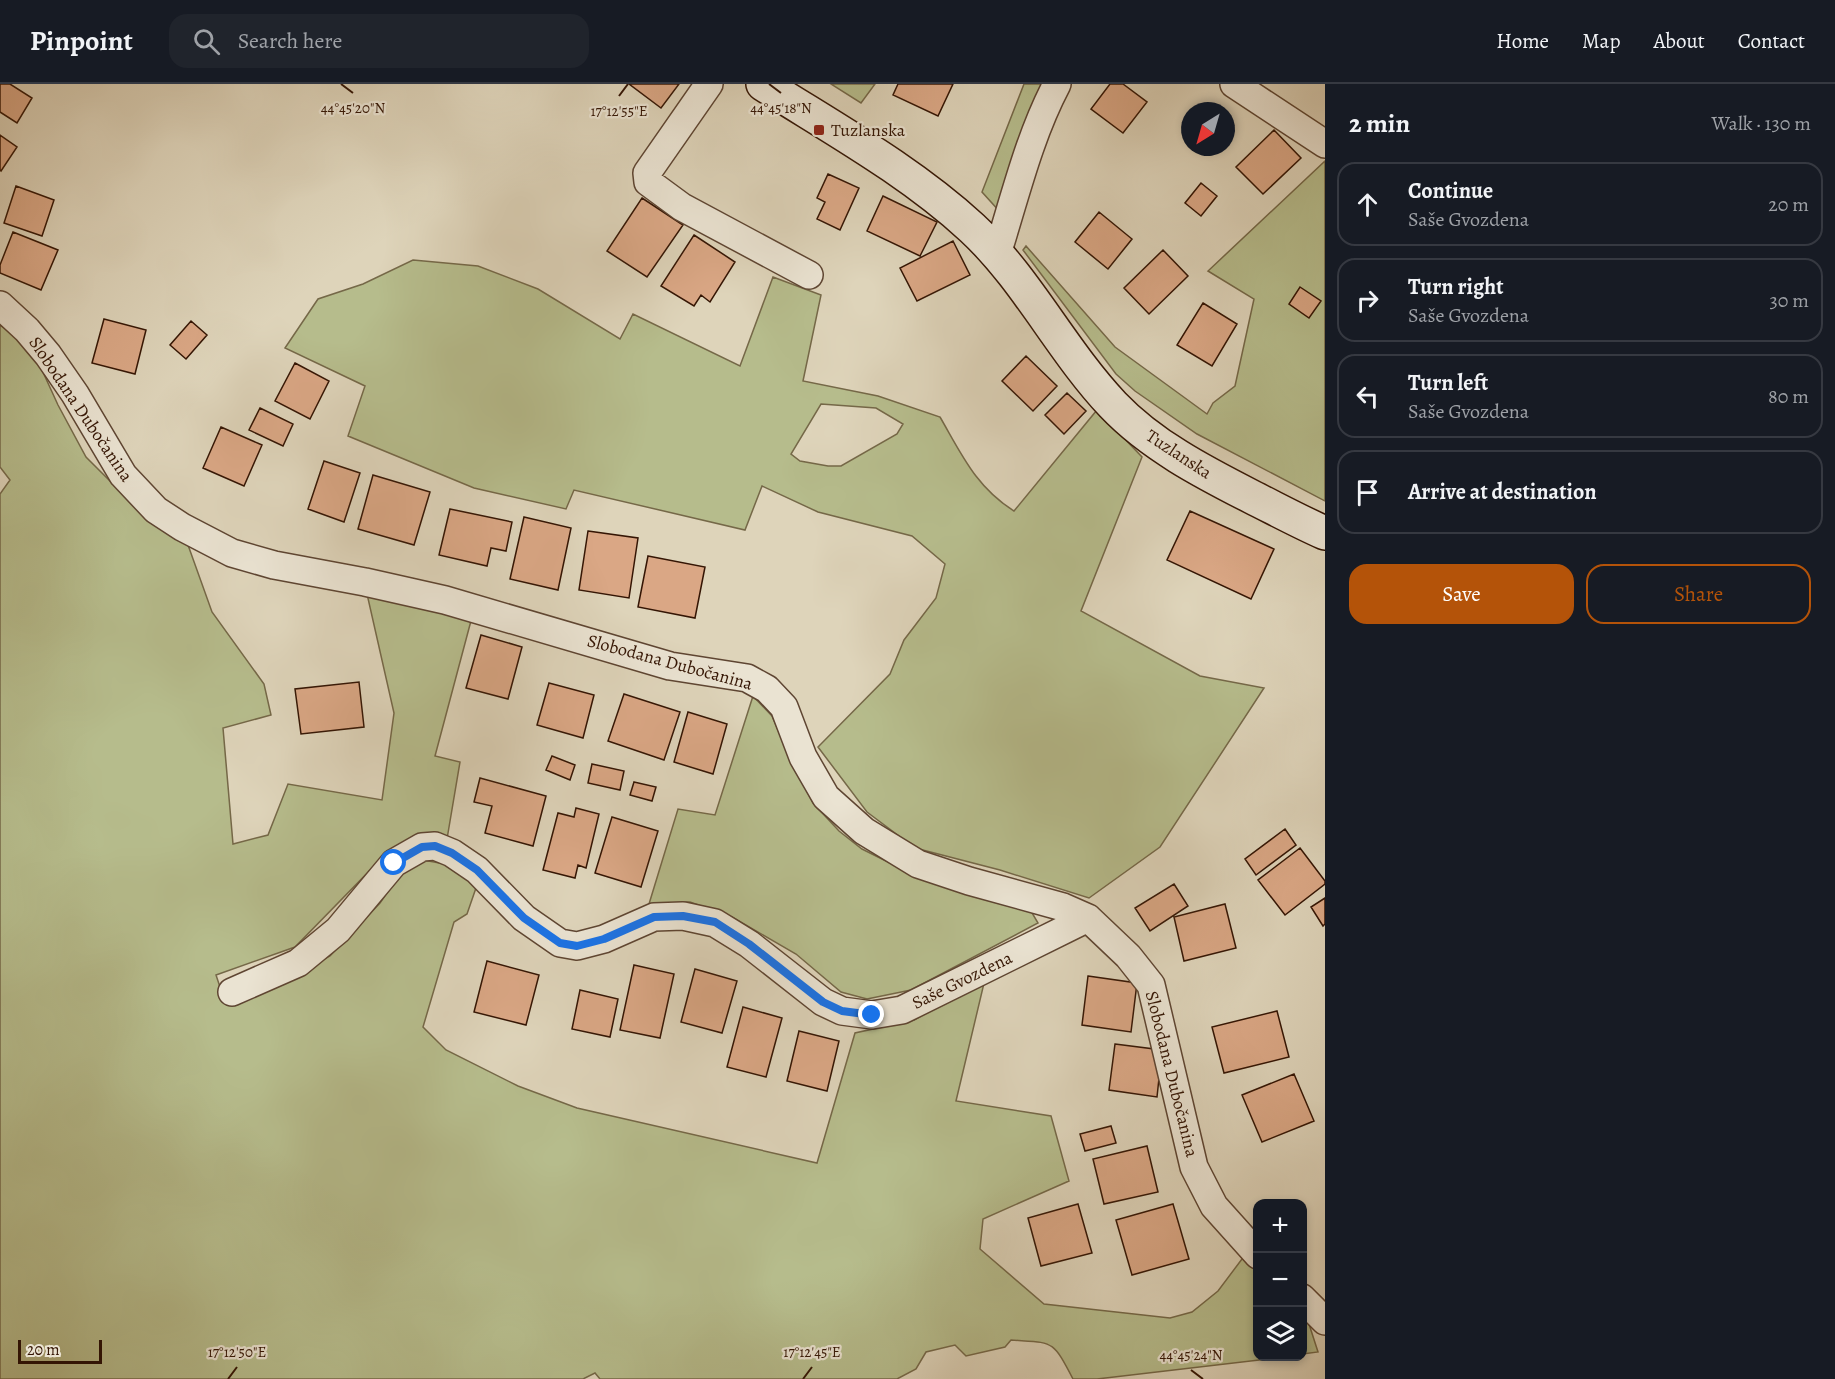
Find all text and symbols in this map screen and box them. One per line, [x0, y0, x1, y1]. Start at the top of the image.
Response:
search box [169, 14, 589, 68]
text: Pinpoint [30, 22, 133, 60]
icon: search [190, 25, 223, 58]
text: Search here [238, 26, 342, 56]
text: Home [1496, 27, 1549, 55]
text: Map [1582, 27, 1620, 55]
text: About [1653, 27, 1705, 55]
text: Contact [1738, 27, 1805, 55]
text: 44°45'20"N [321, 98, 385, 118]
text: 44°45'18"N [750, 98, 812, 118]
text: 17°12'55"E [590, 101, 648, 121]
north arrow [1181, 102, 1235, 156]
text: 2 min [1349, 106, 1410, 141]
text: Walk · 130 m [1712, 110, 1811, 137]
place label: Tuzlanska [831, 118, 906, 142]
marker: Tuzlanska [812, 123, 826, 137]
text: Continue [1408, 176, 1493, 206]
icon: ahead [1351, 188, 1384, 221]
text: 20 m [1768, 191, 1809, 218]
text: Saše Gvozdena [1408, 206, 1529, 233]
text: Turn right [1408, 272, 1504, 302]
icon: right [1351, 284, 1384, 317]
text: 30 m [1769, 287, 1809, 314]
text: Saše Gvozdena [1408, 302, 1529, 329]
street label: Slobodana Dubočanina [23, 332, 139, 487]
text: Turn left [1408, 368, 1488, 398]
icon: left [1351, 380, 1384, 413]
text: 80 m [1768, 383, 1809, 410]
text: Saše Gvozdena [1408, 398, 1529, 425]
street label: Tuzlanska [1141, 424, 1217, 485]
icon: arrive [1351, 476, 1384, 509]
text: Arrive at destination [1408, 477, 1597, 507]
button: Save [1349, 564, 1574, 624]
button: Share [1586, 564, 1811, 624]
street label: Slobodana Dubočanina [585, 628, 756, 696]
route start [380, 849, 406, 875]
street label: Saše Gvozdena [908, 945, 1017, 1015]
street label: Slobodana Dubočanina [1140, 989, 1204, 1160]
route end [858, 1001, 884, 1027]
map controls [1253, 1199, 1307, 1361]
button: + [1253, 1199, 1307, 1253]
button: − [1253, 1253, 1307, 1307]
button: layers [1253, 1307, 1307, 1361]
scale bar [18, 1337, 102, 1364]
text: 20 m [27, 1339, 60, 1361]
text: 17°12'50"E [208, 1342, 266, 1362]
text: 17°12'45"E [783, 1342, 841, 1362]
text: 44°45'24"N [1159, 1345, 1223, 1365]

